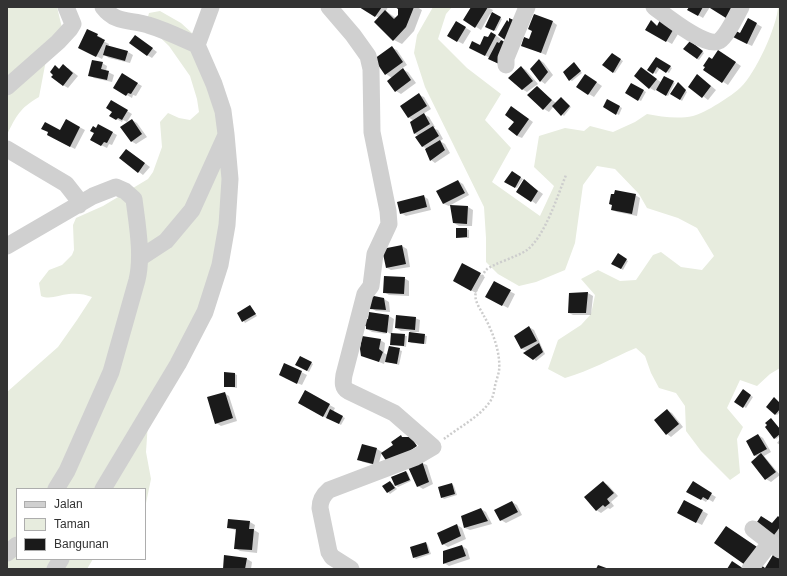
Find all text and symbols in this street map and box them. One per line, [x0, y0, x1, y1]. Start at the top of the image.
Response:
legend [16, 488, 146, 560]
text: Jalan [54, 497, 83, 511]
text: Taman [54, 517, 90, 531]
text: Bangunan [54, 537, 109, 551]

